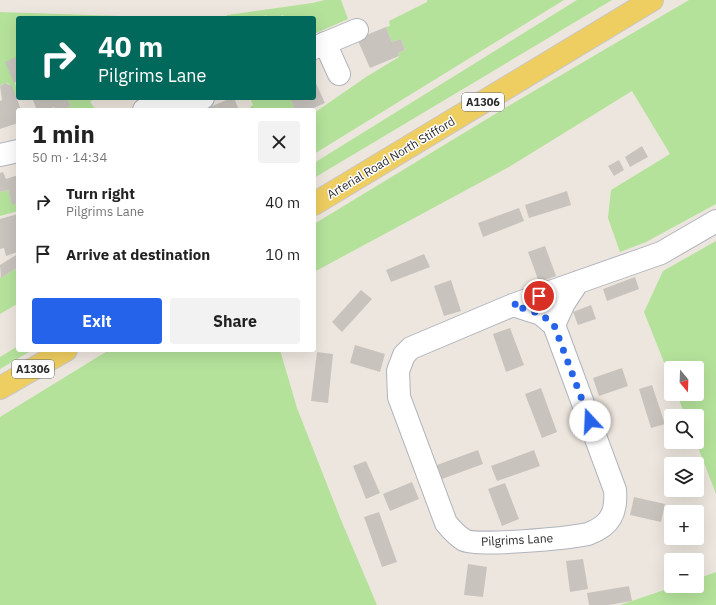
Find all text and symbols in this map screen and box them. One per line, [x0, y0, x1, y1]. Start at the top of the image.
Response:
text: 40 m [98, 28, 163, 65]
icon: right [32, 32, 84, 84]
text: Pilgrims Lane [98, 64, 206, 87]
road number: A1306 [462, 93, 504, 111]
street label: Arterial Road North Stifford [324, 113, 457, 202]
text: 1 min [32, 118, 95, 150]
button: close [258, 121, 300, 163]
text: 50 m · 14:34 [32, 149, 107, 166]
text: Turn right [66, 184, 135, 203]
icon: right [32, 191, 54, 213]
text: 40 m [265, 193, 300, 212]
text: Pilgrims Lane [66, 203, 144, 220]
icon: arrive [32, 243, 54, 265]
text: Arrive at destination [66, 245, 210, 264]
text: 10 m [265, 245, 300, 264]
pin [522, 279, 556, 313]
icon: arrive [528, 285, 550, 307]
button: Exit [32, 298, 162, 344]
button: Share [170, 298, 300, 344]
road number: A1306 [12, 360, 54, 378]
north arrow [664, 361, 704, 401]
map controls [664, 361, 704, 593]
position arrow [569, 400, 611, 442]
button: search [664, 409, 704, 449]
button: layers [664, 457, 704, 497]
button: + [664, 505, 704, 545]
street label: Pilgrims Lane [481, 530, 554, 549]
button: − [664, 553, 704, 593]

